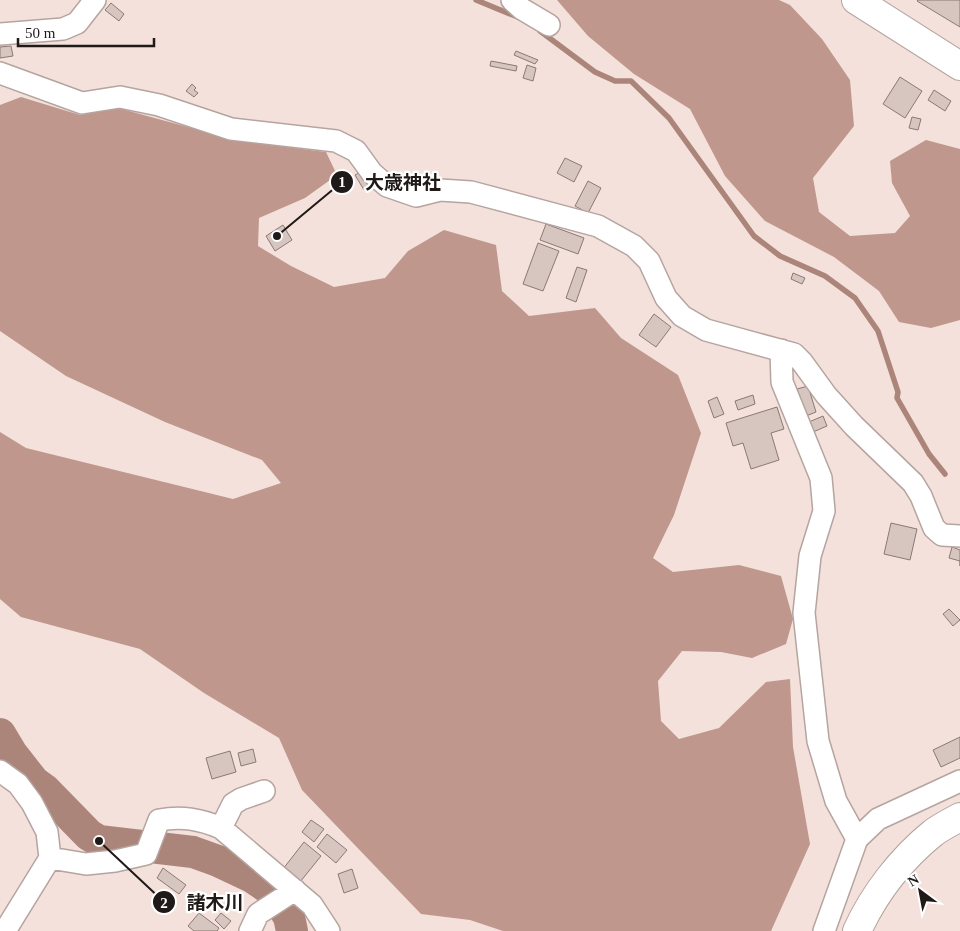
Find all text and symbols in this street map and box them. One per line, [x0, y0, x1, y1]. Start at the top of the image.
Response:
scale bar [18, 15, 154, 47]
text: 50 m [25, 25, 56, 41]
callout: 大歳神社 [330, 165, 451, 199]
text: 大歳神社 [365, 172, 441, 193]
text: 1 [338, 174, 346, 190]
north arrow [895, 866, 945, 916]
text: N [905, 871, 922, 889]
callout: 諸木川 [152, 885, 254, 919]
text: 諸木川 [186, 892, 244, 913]
text: 2 [160, 895, 168, 911]

